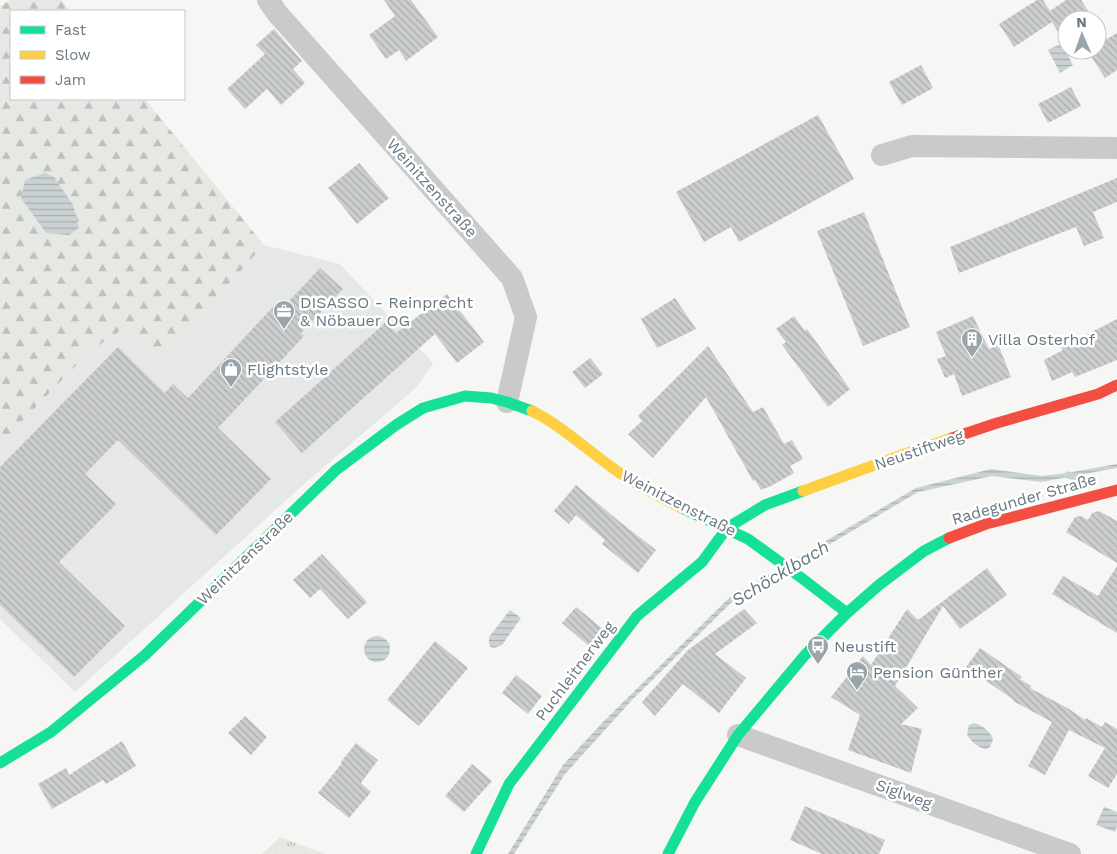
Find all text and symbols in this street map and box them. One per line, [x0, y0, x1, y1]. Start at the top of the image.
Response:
legend [10, 10, 185, 100]
north arrow [1057, 10, 1107, 60]
text: N [1076, 14, 1087, 30]
text: Fast [55, 21, 87, 39]
text: Slow [55, 46, 91, 64]
text: Jam [55, 71, 86, 89]
street label: Weinitzenstraße [383, 135, 481, 241]
place label: DISASSO - Reinprecht & Nöbauer OG [300, 293, 473, 330]
office icon: DISASSO - Reinprecht & Nöbauer OG [272, 299, 296, 330]
building icon: Villa Osterhof [960, 327, 984, 358]
place label: Villa Osterhof [988, 330, 1096, 349]
shop icon: Flightstyle [219, 357, 243, 388]
place label: Flightstyle [247, 360, 328, 379]
street label: Neustiftweg [872, 426, 967, 474]
street label: Weinitzenstraße [618, 466, 740, 540]
street label: Radegunder Straße [949, 469, 1099, 529]
street label: Weinitzenstraße [193, 507, 297, 609]
water label: Schöcklbach [727, 536, 833, 610]
street label: Puchleitnerweg [531, 617, 619, 725]
bus stop icon: Neustift [806, 634, 830, 665]
place label: Neustift [834, 637, 897, 656]
hotel icon: Pension Günther [845, 660, 869, 691]
place label: Pension Günther [873, 663, 1003, 682]
street label: Siglweg [873, 775, 935, 813]

